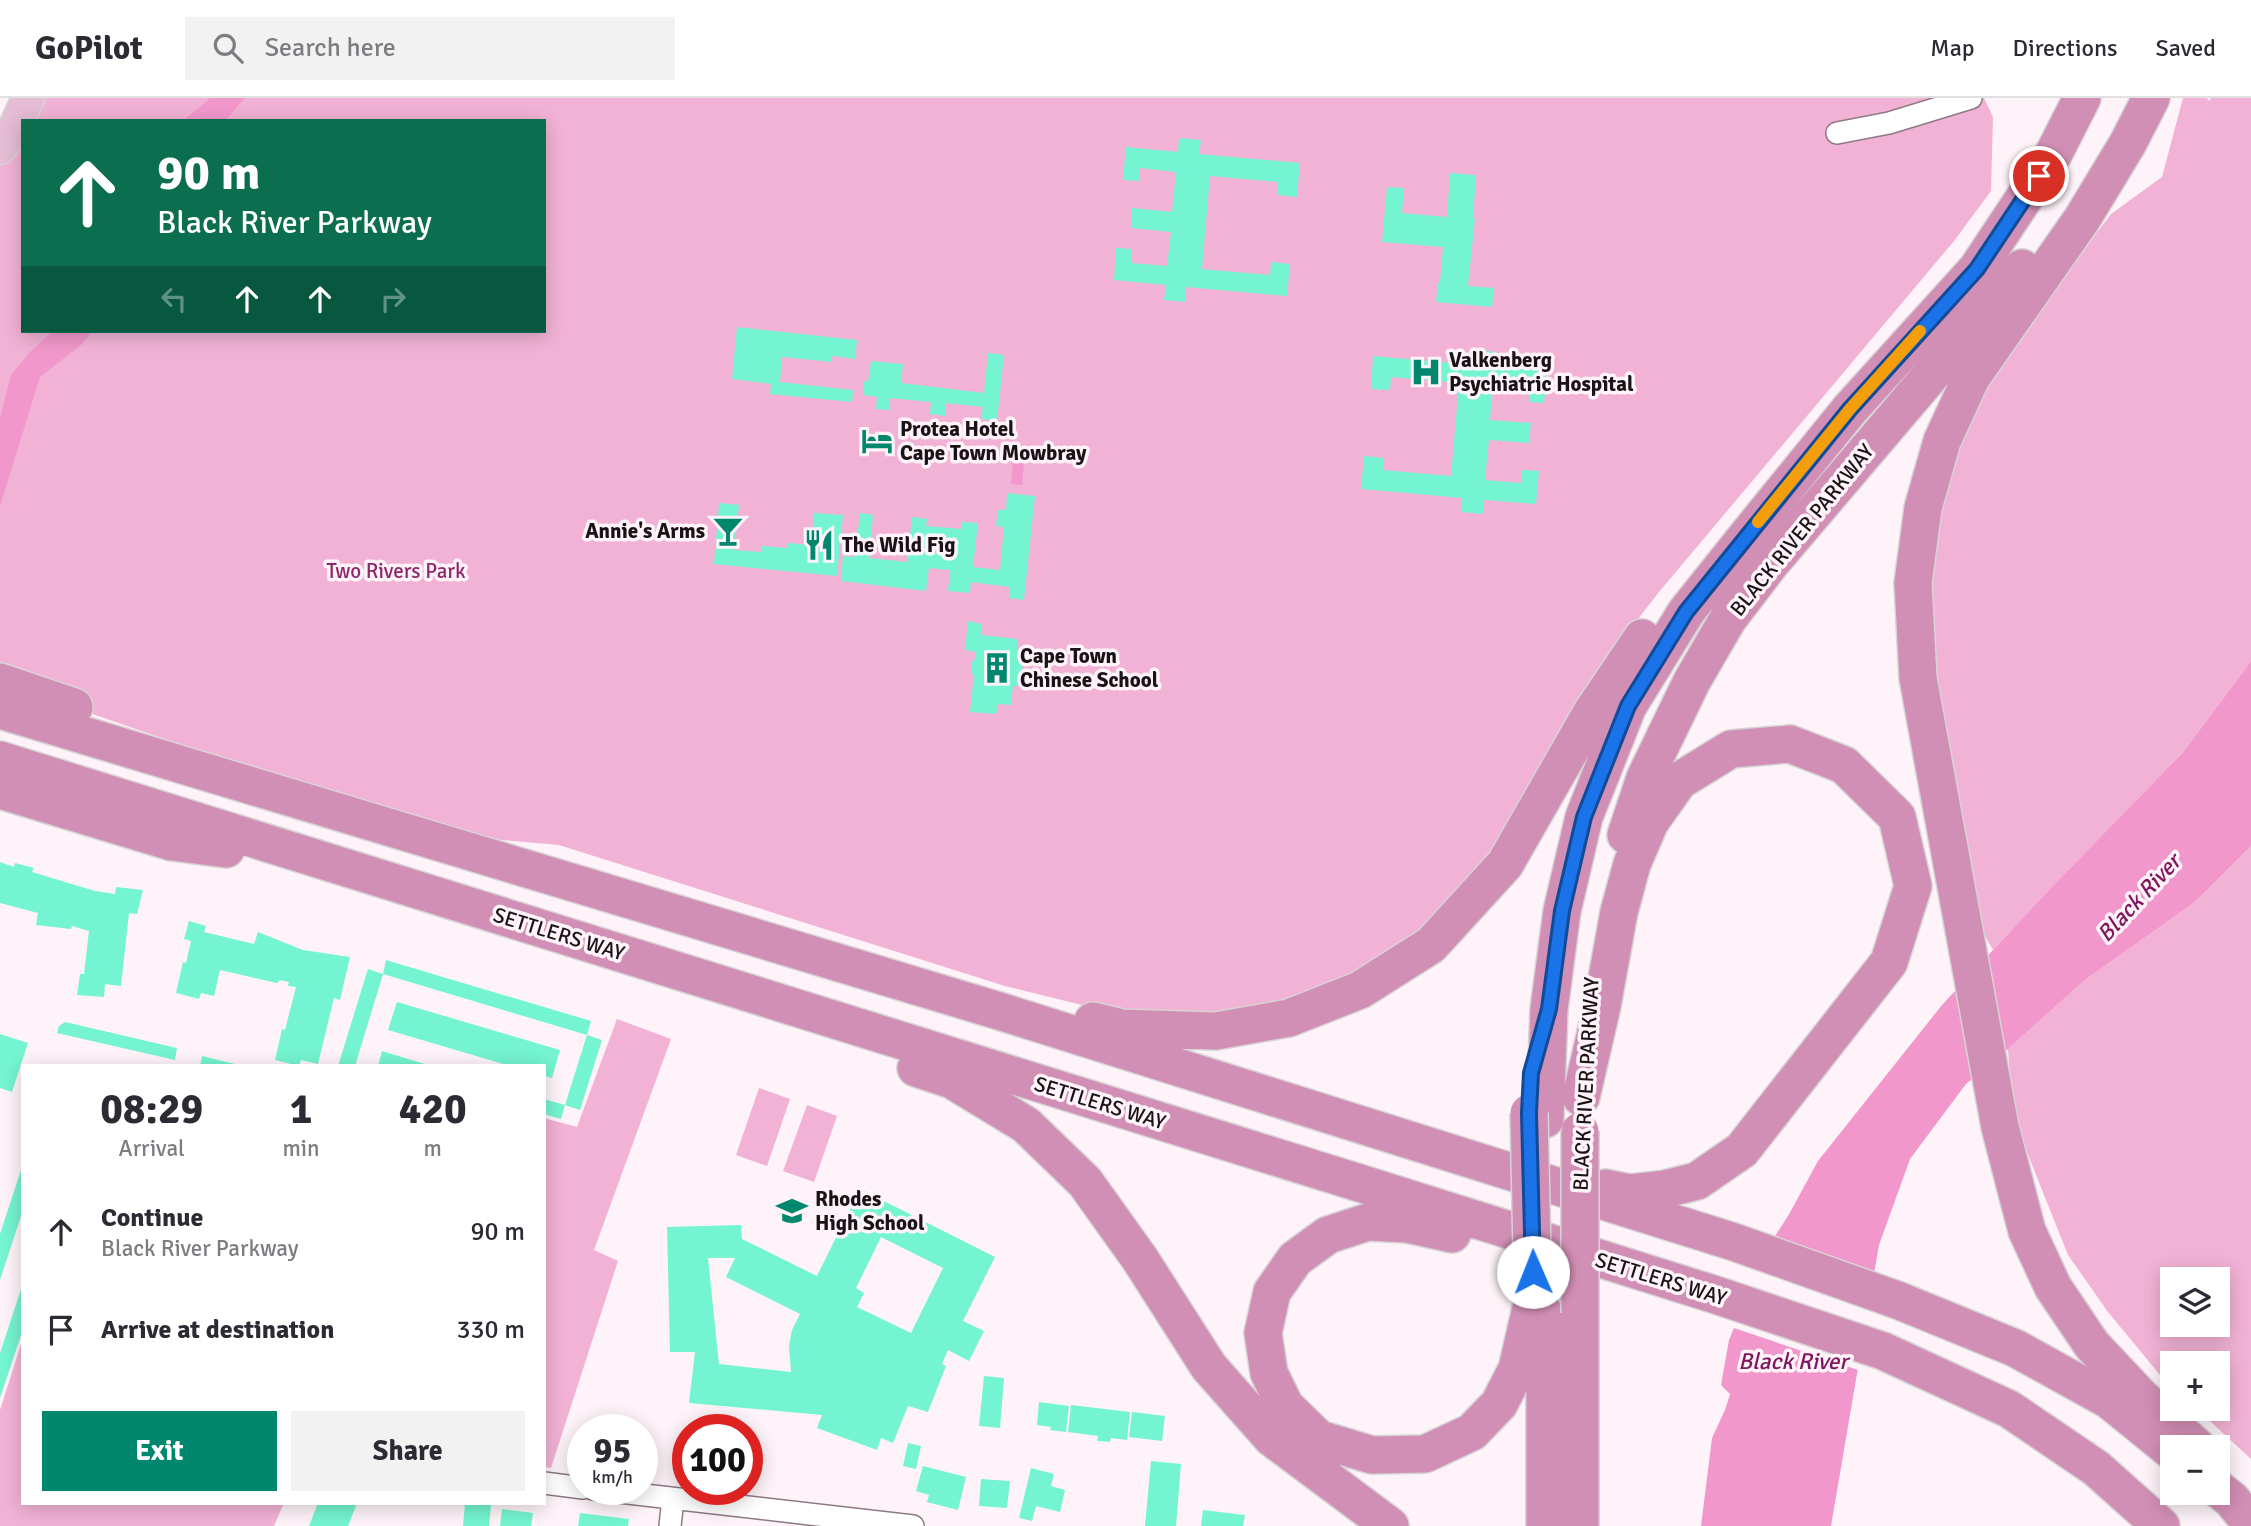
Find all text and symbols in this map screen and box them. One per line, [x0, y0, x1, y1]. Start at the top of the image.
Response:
search box [185, 17, 675, 80]
text: GoPilot [35, 28, 143, 69]
icon: search [209, 29, 247, 67]
text: Search here [265, 32, 396, 64]
text: Map [1930, 33, 1975, 63]
text: Directions [2013, 33, 2118, 63]
text: Saved [2156, 33, 2216, 63]
text: 90 m [157, 143, 260, 203]
pin [2009, 146, 2069, 206]
icon: ahead [42, 147, 133, 238]
icon: arrive [2020, 157, 2058, 195]
text: Black River Parkway [157, 203, 432, 242]
icon: left [155, 280, 193, 318]
icon: ahead [228, 280, 266, 318]
icon: ahead [301, 280, 339, 318]
icon: right [374, 280, 412, 318]
place label: Valkenberg Psychiatric Hospital [1449, 347, 1634, 397]
hospital icon: Valkenberg Psychiatric Hospital [1409, 355, 1443, 389]
place label: Protea Hotel Cape Town Mowbray [900, 416, 1087, 466]
hotel icon: Protea Hotel Cape Town Mowbray [860, 424, 894, 458]
street label: BLACK RIVER PARKWAY [1725, 438, 1880, 621]
bar icon: Annie's Arms [711, 514, 745, 548]
place label: Annie's Arms [585, 518, 705, 544]
restaurant icon: The Wild Fig [802, 528, 836, 562]
place label: The Wild Fig [842, 532, 956, 558]
park label: Two Rivers Park [326, 558, 466, 584]
place label: Cape Town Chinese School [1020, 643, 1159, 693]
building icon: Cape Town Chinese School [980, 651, 1014, 685]
water label: Black River [2091, 845, 2189, 948]
street label: SETTLERS WAY [490, 902, 628, 966]
street label: BLACK RIVER PARKWAY [1567, 976, 1605, 1192]
street label: SETTLERS WAY [1031, 1071, 1169, 1135]
text: 08:29 [100, 1084, 203, 1135]
text: 1 [290, 1084, 312, 1135]
text: 420 [399, 1084, 467, 1135]
text: Arrival [119, 1134, 185, 1163]
text: min [282, 1134, 320, 1163]
text: m [424, 1134, 442, 1163]
place label: Rhodes High School [815, 1186, 925, 1236]
school or university icon: Rhodes High School [775, 1194, 809, 1228]
text: Continue [101, 1202, 203, 1234]
icon: ahead [42, 1213, 80, 1251]
text: 90 m [470, 1216, 525, 1248]
text: Black River Parkway [101, 1234, 298, 1263]
position arrow [1496, 1235, 1570, 1309]
street label: SETTLERS WAY [1592, 1247, 1730, 1311]
map controls [2160, 1267, 2230, 1505]
button: layers [2160, 1267, 2230, 1337]
icon: arrive [42, 1311, 80, 1349]
text: Arrive at destination [101, 1314, 334, 1346]
text: 330 m [456, 1314, 525, 1346]
water label: Black River [1738, 1347, 1851, 1376]
button: + [2160, 1351, 2230, 1421]
button: Exit [42, 1411, 277, 1491]
button: Share [291, 1411, 525, 1491]
speed limit sign: 100 [672, 1414, 763, 1505]
text: 95 [594, 1429, 631, 1472]
button: − [2160, 1435, 2230, 1505]
text: km/h [592, 1466, 633, 1488]

